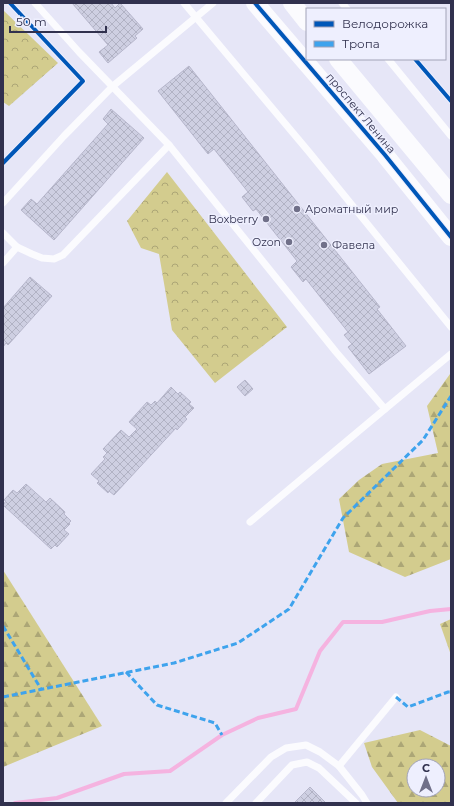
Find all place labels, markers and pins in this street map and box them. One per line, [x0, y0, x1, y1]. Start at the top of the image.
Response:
place label: Ароматный мир [305, 202, 398, 216]
marker: Ароматный мир [292, 204, 302, 214]
place label: Boxberry [208, 212, 258, 226]
marker: Boxberry [261, 214, 271, 224]
place label: Ozon [252, 235, 281, 249]
marker: Ozon [284, 237, 294, 247]
place label: Фавела [332, 238, 375, 252]
marker: Фавела [319, 240, 329, 250]

